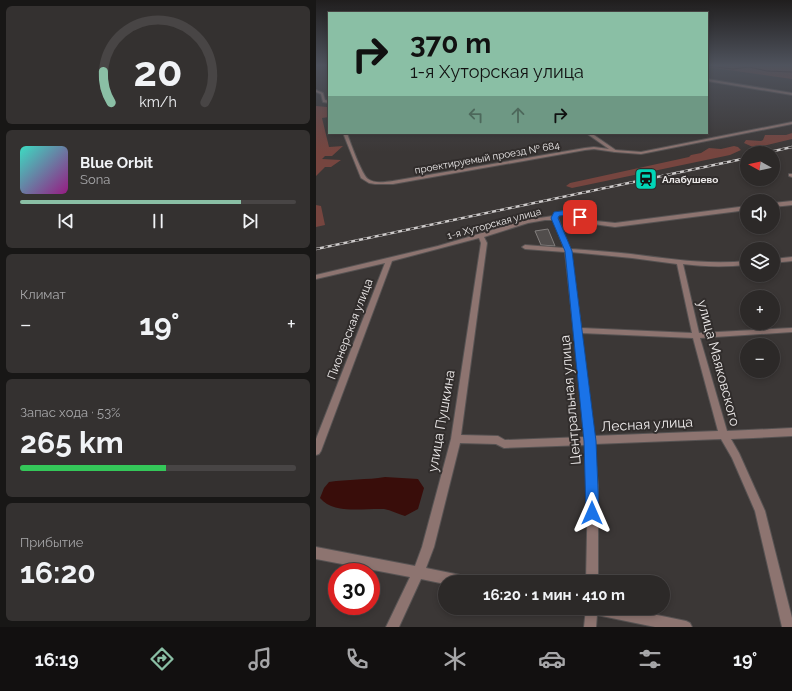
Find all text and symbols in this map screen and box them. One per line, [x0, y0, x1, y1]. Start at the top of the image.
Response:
text: 370 m [410, 27, 491, 60]
icon: right [344, 28, 396, 80]
text: 20 [134, 47, 182, 96]
text: 1-я Хуторская улица [410, 61, 584, 82]
text: km/h [139, 94, 177, 110]
icon: left [465, 104, 487, 126]
icon: ahead [507, 104, 529, 126]
icon: right [549, 104, 571, 126]
street label: проектируемый проезд № 684 [414, 139, 561, 176]
north arrow [740, 146, 780, 186]
map controls [740, 146, 780, 378]
text: Blue Orbit [80, 154, 153, 172]
station icon: Алабушево [633, 166, 659, 192]
text: Sona [80, 172, 110, 187]
place label: Алабушево [662, 174, 718, 185]
button: sound [740, 194, 780, 234]
pin [563, 200, 597, 234]
street label: 1-я Хуторская улица [446, 206, 542, 241]
icon: arrive [569, 206, 591, 228]
icon: previous [55, 210, 77, 232]
icon: pause [147, 210, 169, 232]
icon: next [239, 210, 261, 232]
button: layers [740, 242, 780, 282]
street label: Пионерская улица [324, 277, 376, 381]
text: Климат [20, 287, 66, 302]
button: + [740, 290, 780, 330]
street label: улица Маяковского [694, 298, 744, 428]
text: 19° [139, 307, 179, 342]
text: − [20, 311, 32, 337]
text: + [287, 311, 296, 337]
street label: Центральная улица [556, 334, 584, 466]
button: − [740, 338, 780, 378]
street label: улица Пушкина [424, 369, 458, 473]
text: Запас хода · 53% [20, 405, 120, 420]
street label: Лесная улица [601, 414, 693, 434]
text: 265 km [20, 425, 124, 460]
position arrow [571, 492, 613, 534]
text: Прибытие [20, 535, 83, 550]
text: 16:20 [20, 555, 96, 590]
speed limit sign: 30 [328, 563, 380, 615]
text: 16:20 · 1 мин · 410 m [483, 586, 625, 604]
icon: directions [148, 645, 176, 673]
icon: music [246, 645, 274, 673]
icon: phone [343, 645, 371, 673]
icon: climate [441, 645, 469, 673]
icon: car [538, 645, 566, 673]
icon: filters [636, 645, 664, 673]
text: 16:19 [35, 649, 79, 670]
text: 19° [733, 649, 757, 670]

